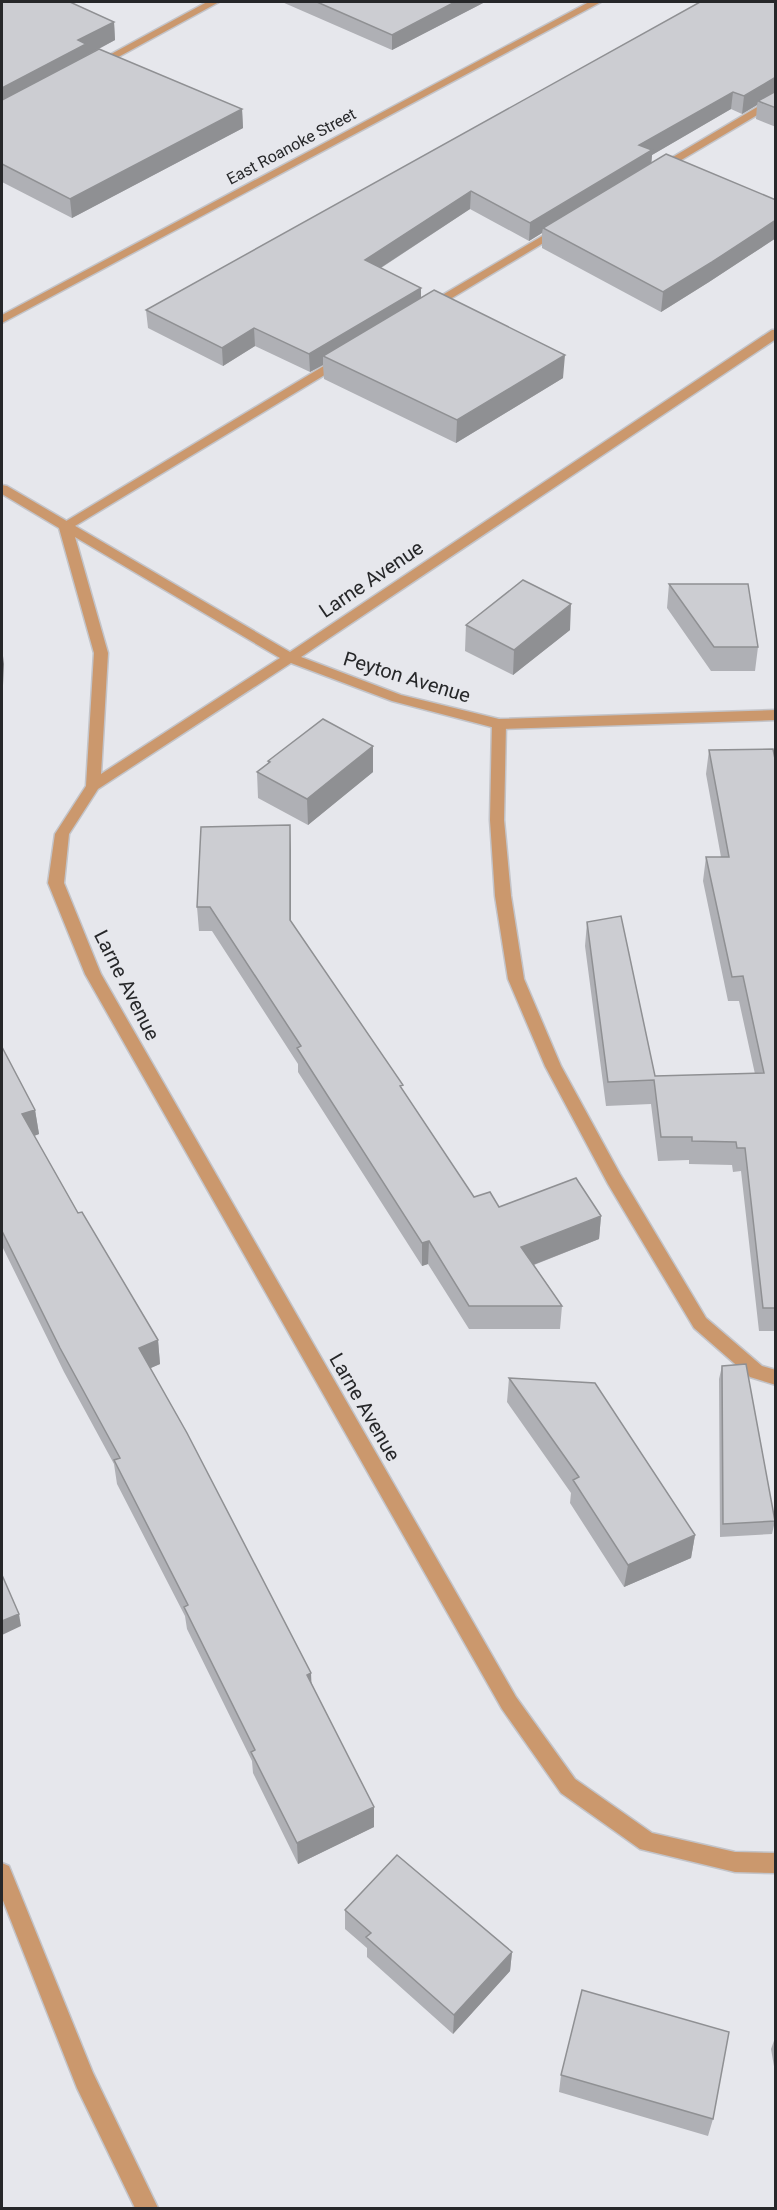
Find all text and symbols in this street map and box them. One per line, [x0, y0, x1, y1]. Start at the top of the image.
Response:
street label: East Roanoke Street [223, 104, 359, 189]
street label: Larne Avenue [314, 535, 428, 623]
street label: Peyton Avenue [341, 646, 473, 708]
street label: Larne Avenue [89, 926, 165, 1044]
street label: Larne Avenue [324, 1349, 406, 1465]

